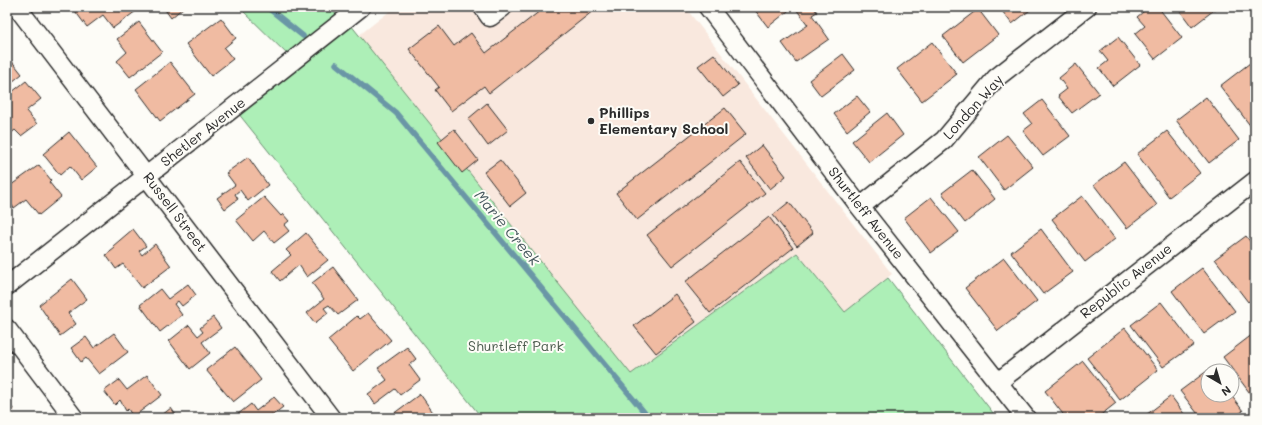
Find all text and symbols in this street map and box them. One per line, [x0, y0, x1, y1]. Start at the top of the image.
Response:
street label: London Way [938, 70, 1007, 143]
street label: Shetler Avenue [156, 92, 249, 171]
place label: Phillips Elementary School [599, 103, 728, 138]
marker: Phillips Elementary School [586, 116, 596, 126]
street label: Shurtleff Avenue [824, 162, 909, 263]
street label: Russell Street [139, 168, 212, 255]
water label: Marie Creek [470, 186, 546, 270]
street label: Republic Avenue [1076, 239, 1176, 323]
park label: Shurtleff Park [468, 336, 564, 355]
north arrow [1200, 363, 1240, 403]
text: N [1219, 383, 1234, 400]

